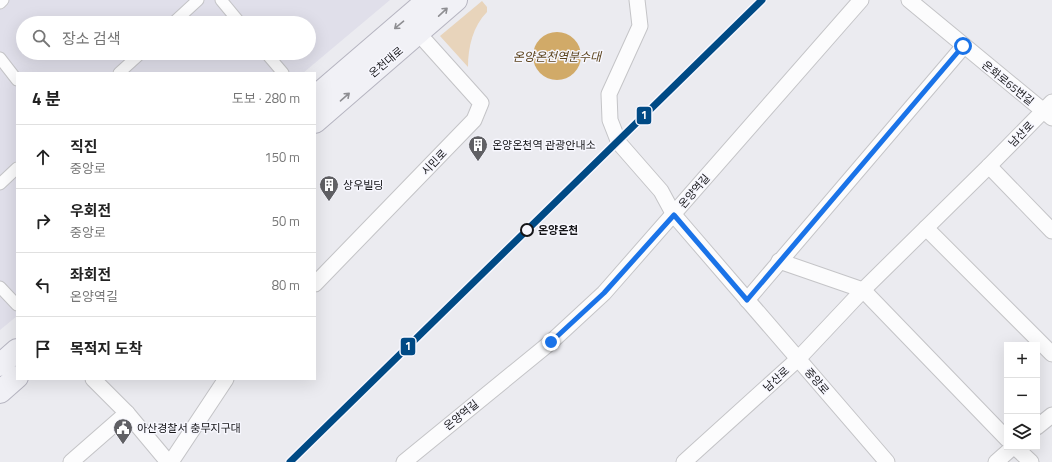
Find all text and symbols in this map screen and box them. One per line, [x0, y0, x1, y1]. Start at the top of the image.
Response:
one-way arrow [438, 7, 448, 17]
search box [16, 16, 316, 60]
one-way arrow [393, 21, 404, 30]
icon: search [30, 27, 52, 49]
text: 장소 검색 [62, 27, 121, 50]
route start [954, 37, 972, 55]
street label: 온천대로 [365, 43, 407, 81]
water label: 온양온천역분수대 [513, 47, 603, 66]
street label: 온화로65번길 [979, 57, 1037, 109]
text: 4 분 [32, 86, 61, 112]
text: 도보 · 280 m [232, 88, 300, 108]
one-way arrow [339, 92, 350, 101]
line badge: 1 [636, 106, 652, 125]
text: 1 [641, 107, 647, 123]
street label: 남산로 [1005, 118, 1037, 150]
building icon: 온양온천역 관광안내소 [467, 134, 489, 162]
text: 직진 [70, 135, 98, 158]
place label: 온양온천역 관광안내소 [492, 137, 596, 153]
icon: ahead [32, 146, 54, 168]
street label: 시민로 [418, 146, 450, 178]
text: 150 m [264, 147, 300, 167]
text: 중앙로 [70, 158, 106, 178]
street label: 온양역길 [675, 170, 713, 212]
building icon: 상우빌딩 [318, 174, 340, 202]
place label: 상우빌딩 [343, 177, 383, 193]
text: 우회전 [70, 199, 111, 222]
icon: right [32, 210, 54, 232]
text: 50 m [272, 211, 300, 231]
text: 중앙로 [70, 222, 106, 242]
place label: 온양온천 [538, 222, 578, 238]
marker: 온양온천 [520, 223, 534, 237]
text: 좌회전 [70, 263, 111, 286]
icon: left [32, 274, 54, 296]
text: 80 m [272, 275, 300, 295]
text: 온양역길 [70, 286, 118, 306]
route end [542, 333, 560, 351]
text: 목적지 도착 [70, 337, 142, 360]
line badge: 1 [400, 337, 416, 356]
icon: arrive [32, 338, 54, 360]
text: 1 [405, 338, 411, 354]
map controls [1004, 342, 1040, 450]
button: + [1004, 342, 1040, 378]
street label: 남산로 [759, 363, 793, 395]
street label: 중앙로 [801, 364, 833, 398]
button: − [1004, 378, 1040, 414]
street label: 온양역길 [440, 396, 482, 434]
button: layers [1004, 414, 1040, 450]
public building icon: 아산경찰서 충무지구대 [112, 417, 134, 445]
place label: 아산경찰서 충무지구대 [137, 420, 241, 436]

